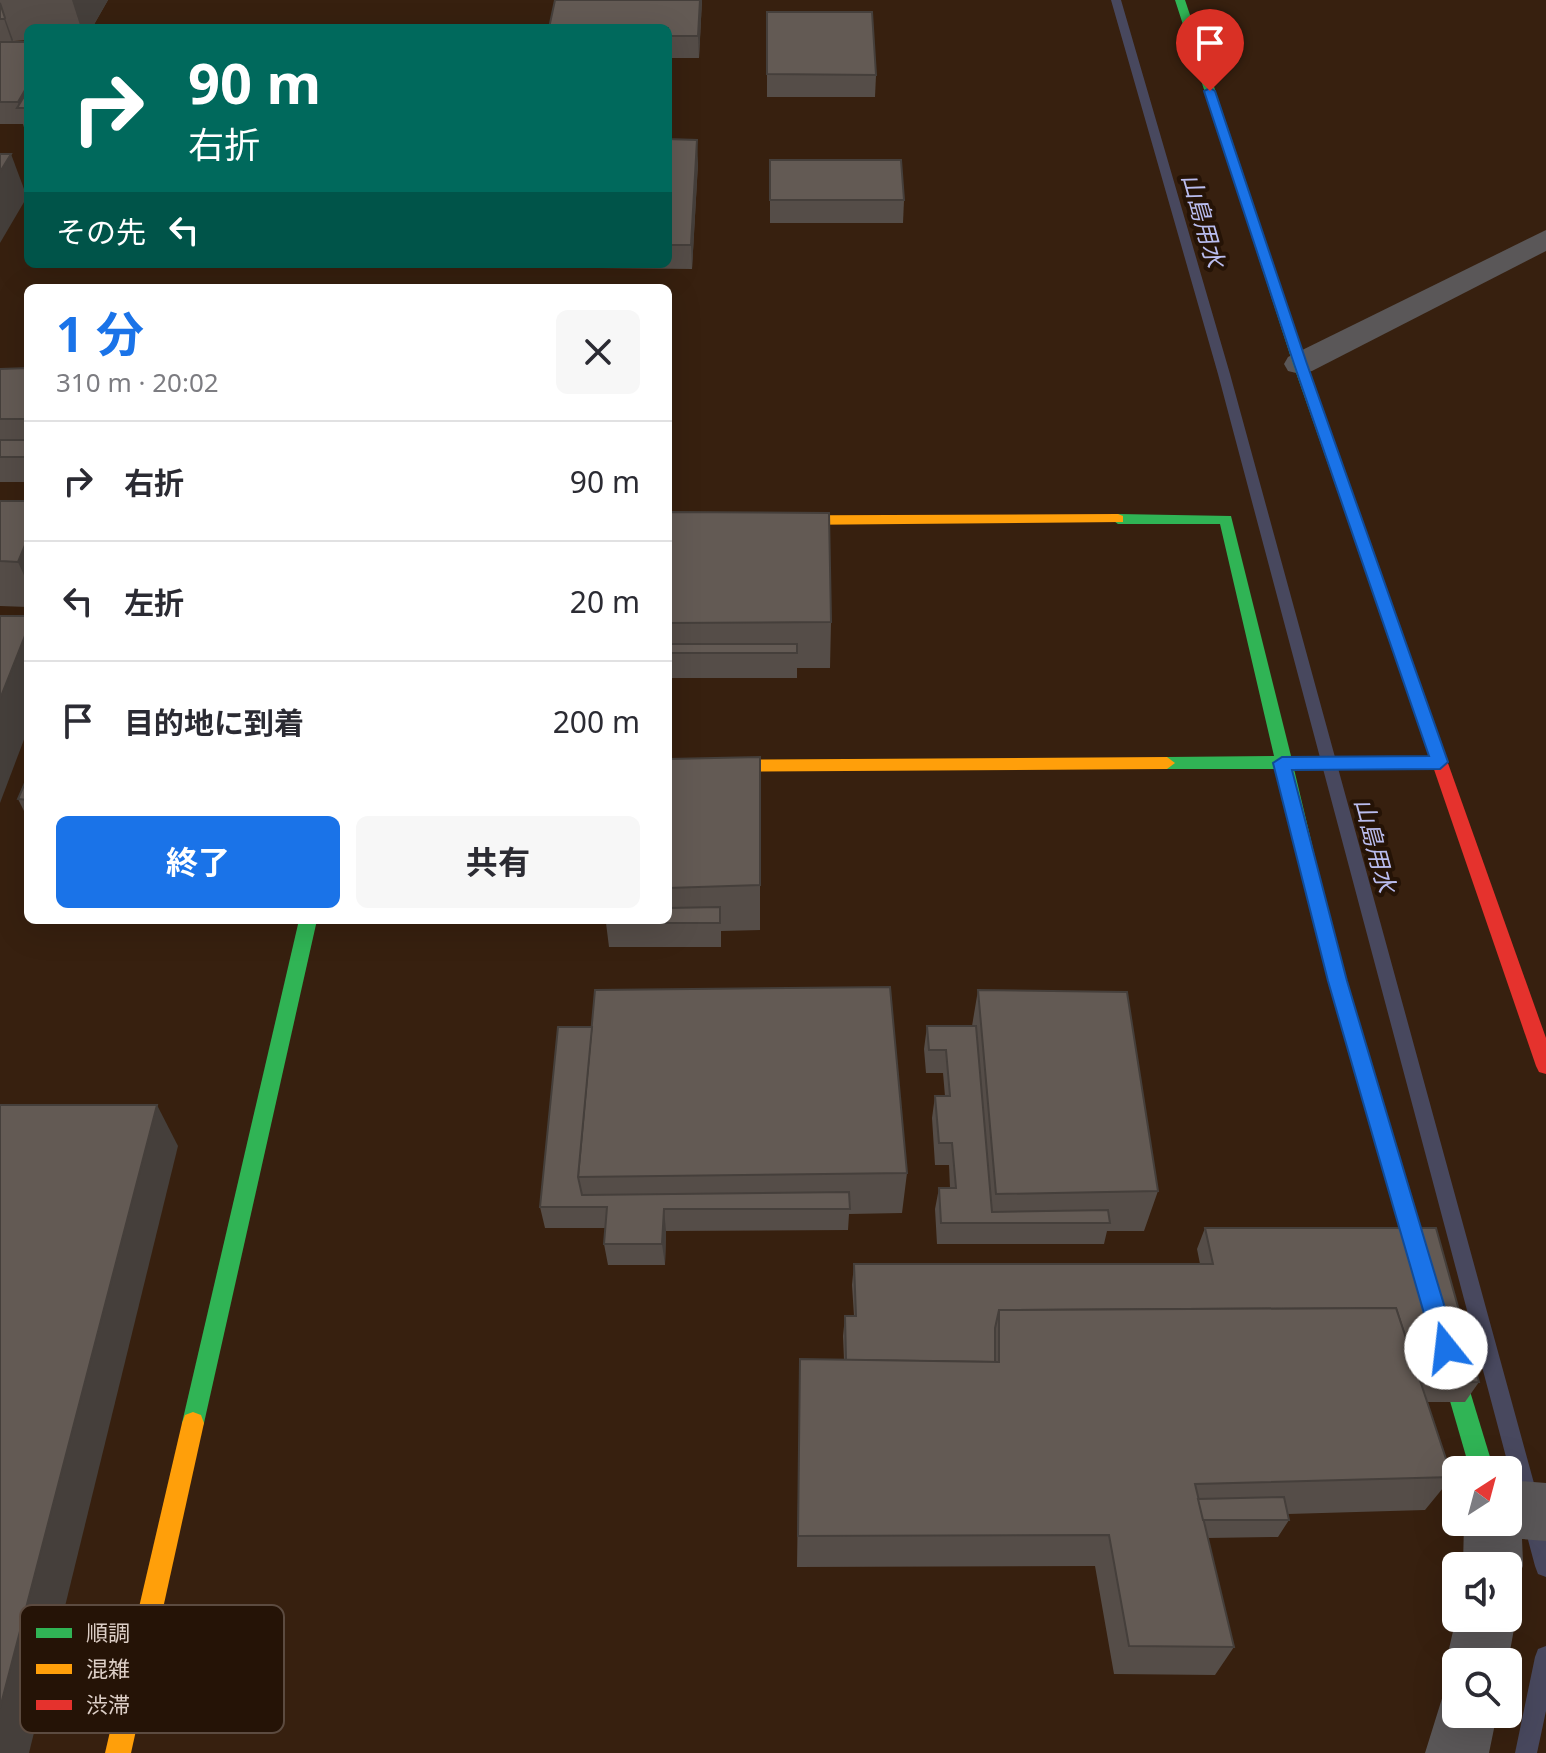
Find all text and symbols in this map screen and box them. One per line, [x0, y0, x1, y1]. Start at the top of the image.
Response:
pin [1176, 9, 1244, 91]
icon: arrive [1188, 21, 1232, 65]
text: 90 m [188, 44, 321, 120]
icon: right [56, 56, 160, 160]
text: 右折 [188, 120, 260, 169]
water label: 山島用水 [1175, 169, 1234, 274]
icon: left [162, 208, 206, 252]
text: その先 [56, 211, 146, 252]
text: 1 分 [56, 301, 144, 366]
button: close [556, 310, 640, 394]
text: 310 m · 20:02 [56, 364, 219, 400]
icon: right [56, 459, 100, 503]
text: 90 m [570, 461, 640, 502]
text: 右折 [124, 462, 184, 503]
icon: left [56, 579, 100, 623]
text: 20 m [570, 581, 640, 622]
text: 左折 [124, 582, 184, 623]
icon: arrive [56, 699, 100, 743]
text: 200 m [553, 701, 640, 742]
text: 目的地に到着 [124, 702, 304, 743]
water label: 山島用水 [1348, 794, 1405, 899]
button: 終了 [56, 816, 340, 908]
button: 共有 [356, 816, 640, 908]
position arrow [1404, 1306, 1488, 1390]
north arrow [1442, 1456, 1522, 1536]
map controls [1442, 1456, 1522, 1728]
button: sound [1442, 1552, 1522, 1632]
legend [20, 1605, 284, 1733]
text: 順調 [86, 1617, 130, 1647]
button: search [1442, 1648, 1522, 1728]
text: 混雑 [86, 1653, 130, 1683]
text: 渋滞 [86, 1689, 130, 1719]

